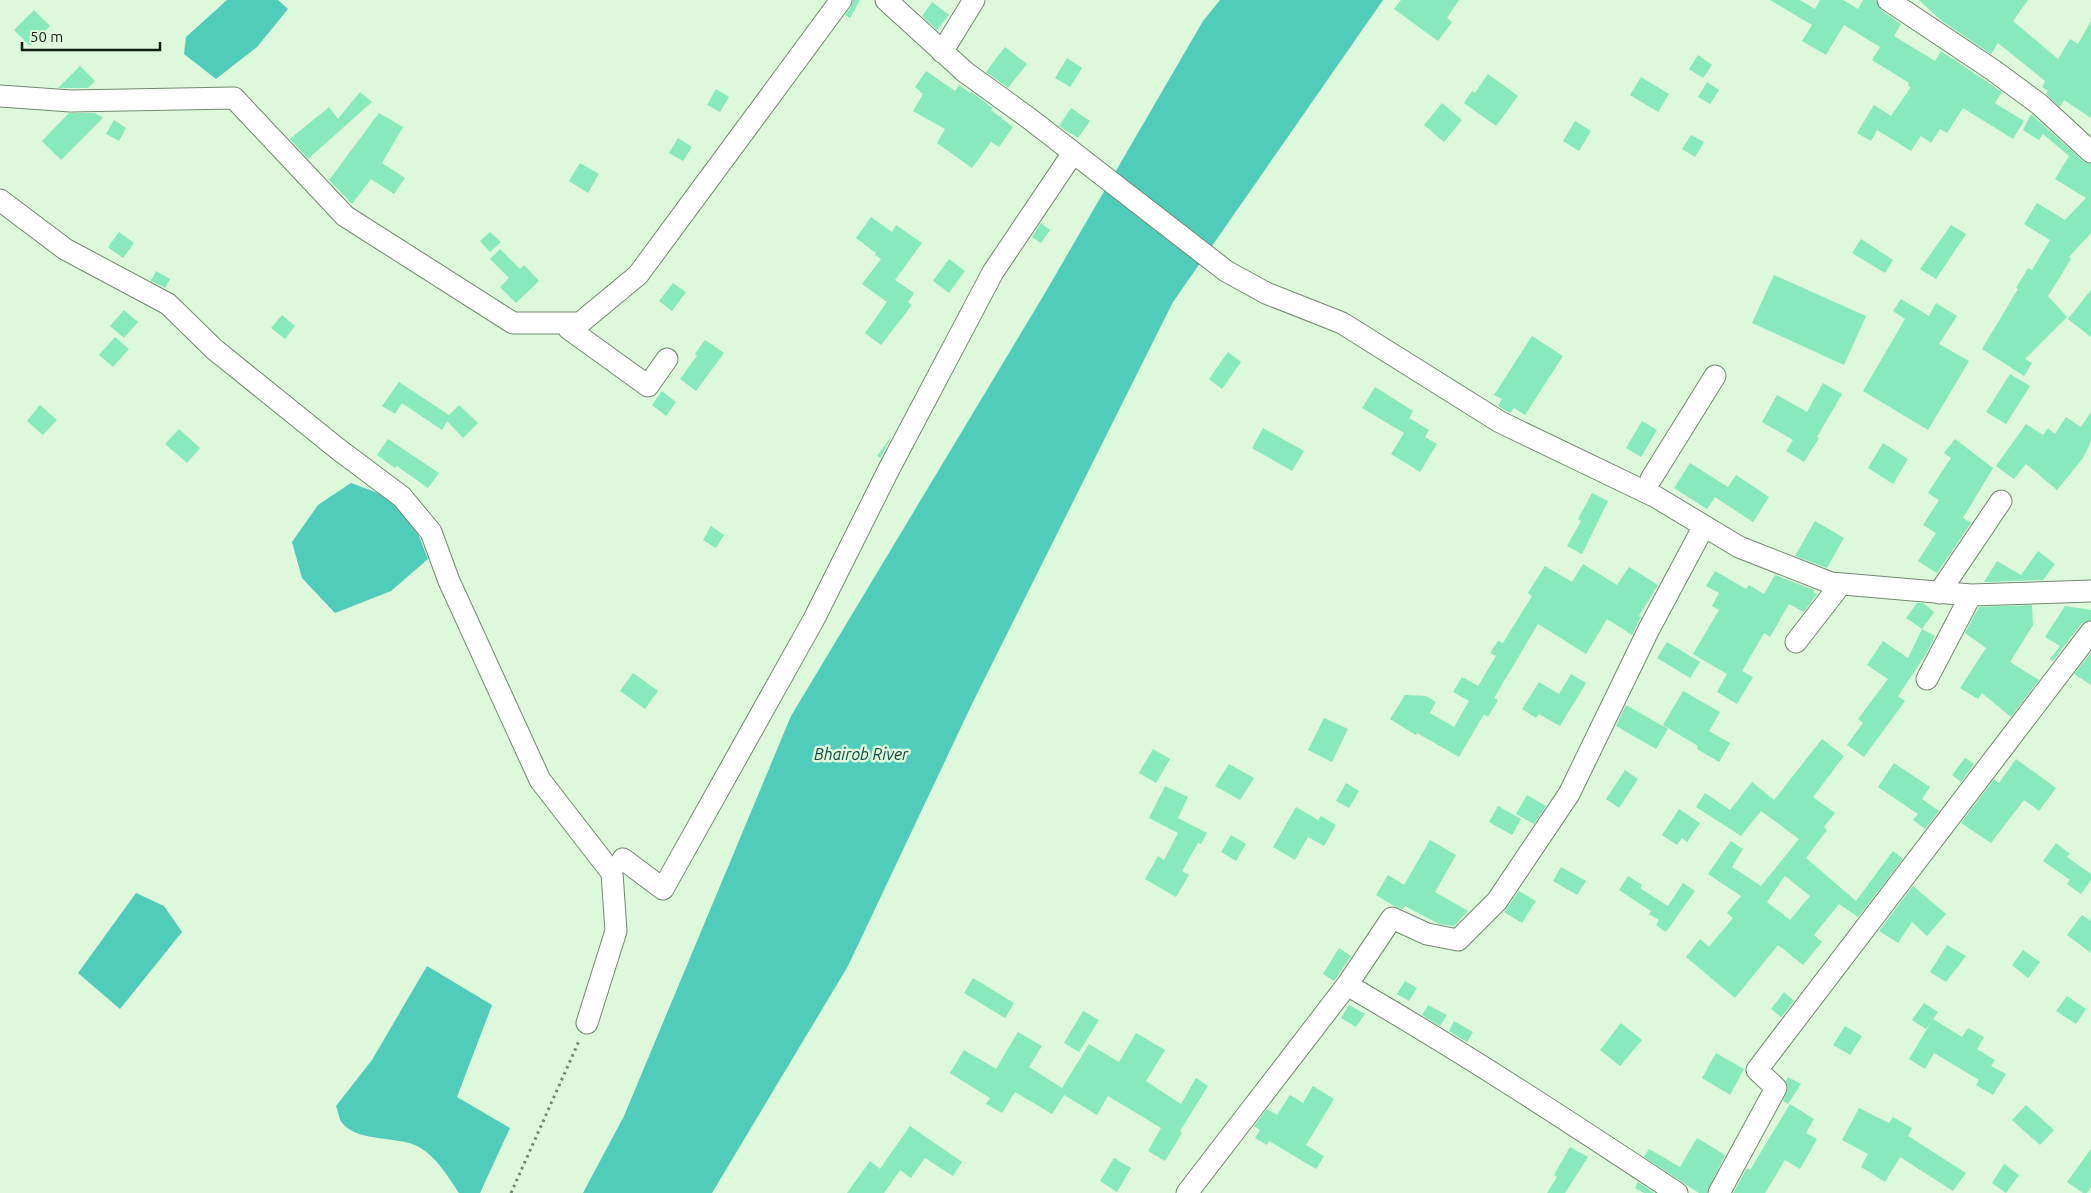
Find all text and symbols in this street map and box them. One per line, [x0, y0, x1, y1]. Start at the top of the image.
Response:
scale bar [22, 20, 160, 52]
text: 50 m [30, 28, 63, 45]
water label: Bhairob River [814, 745, 909, 763]

